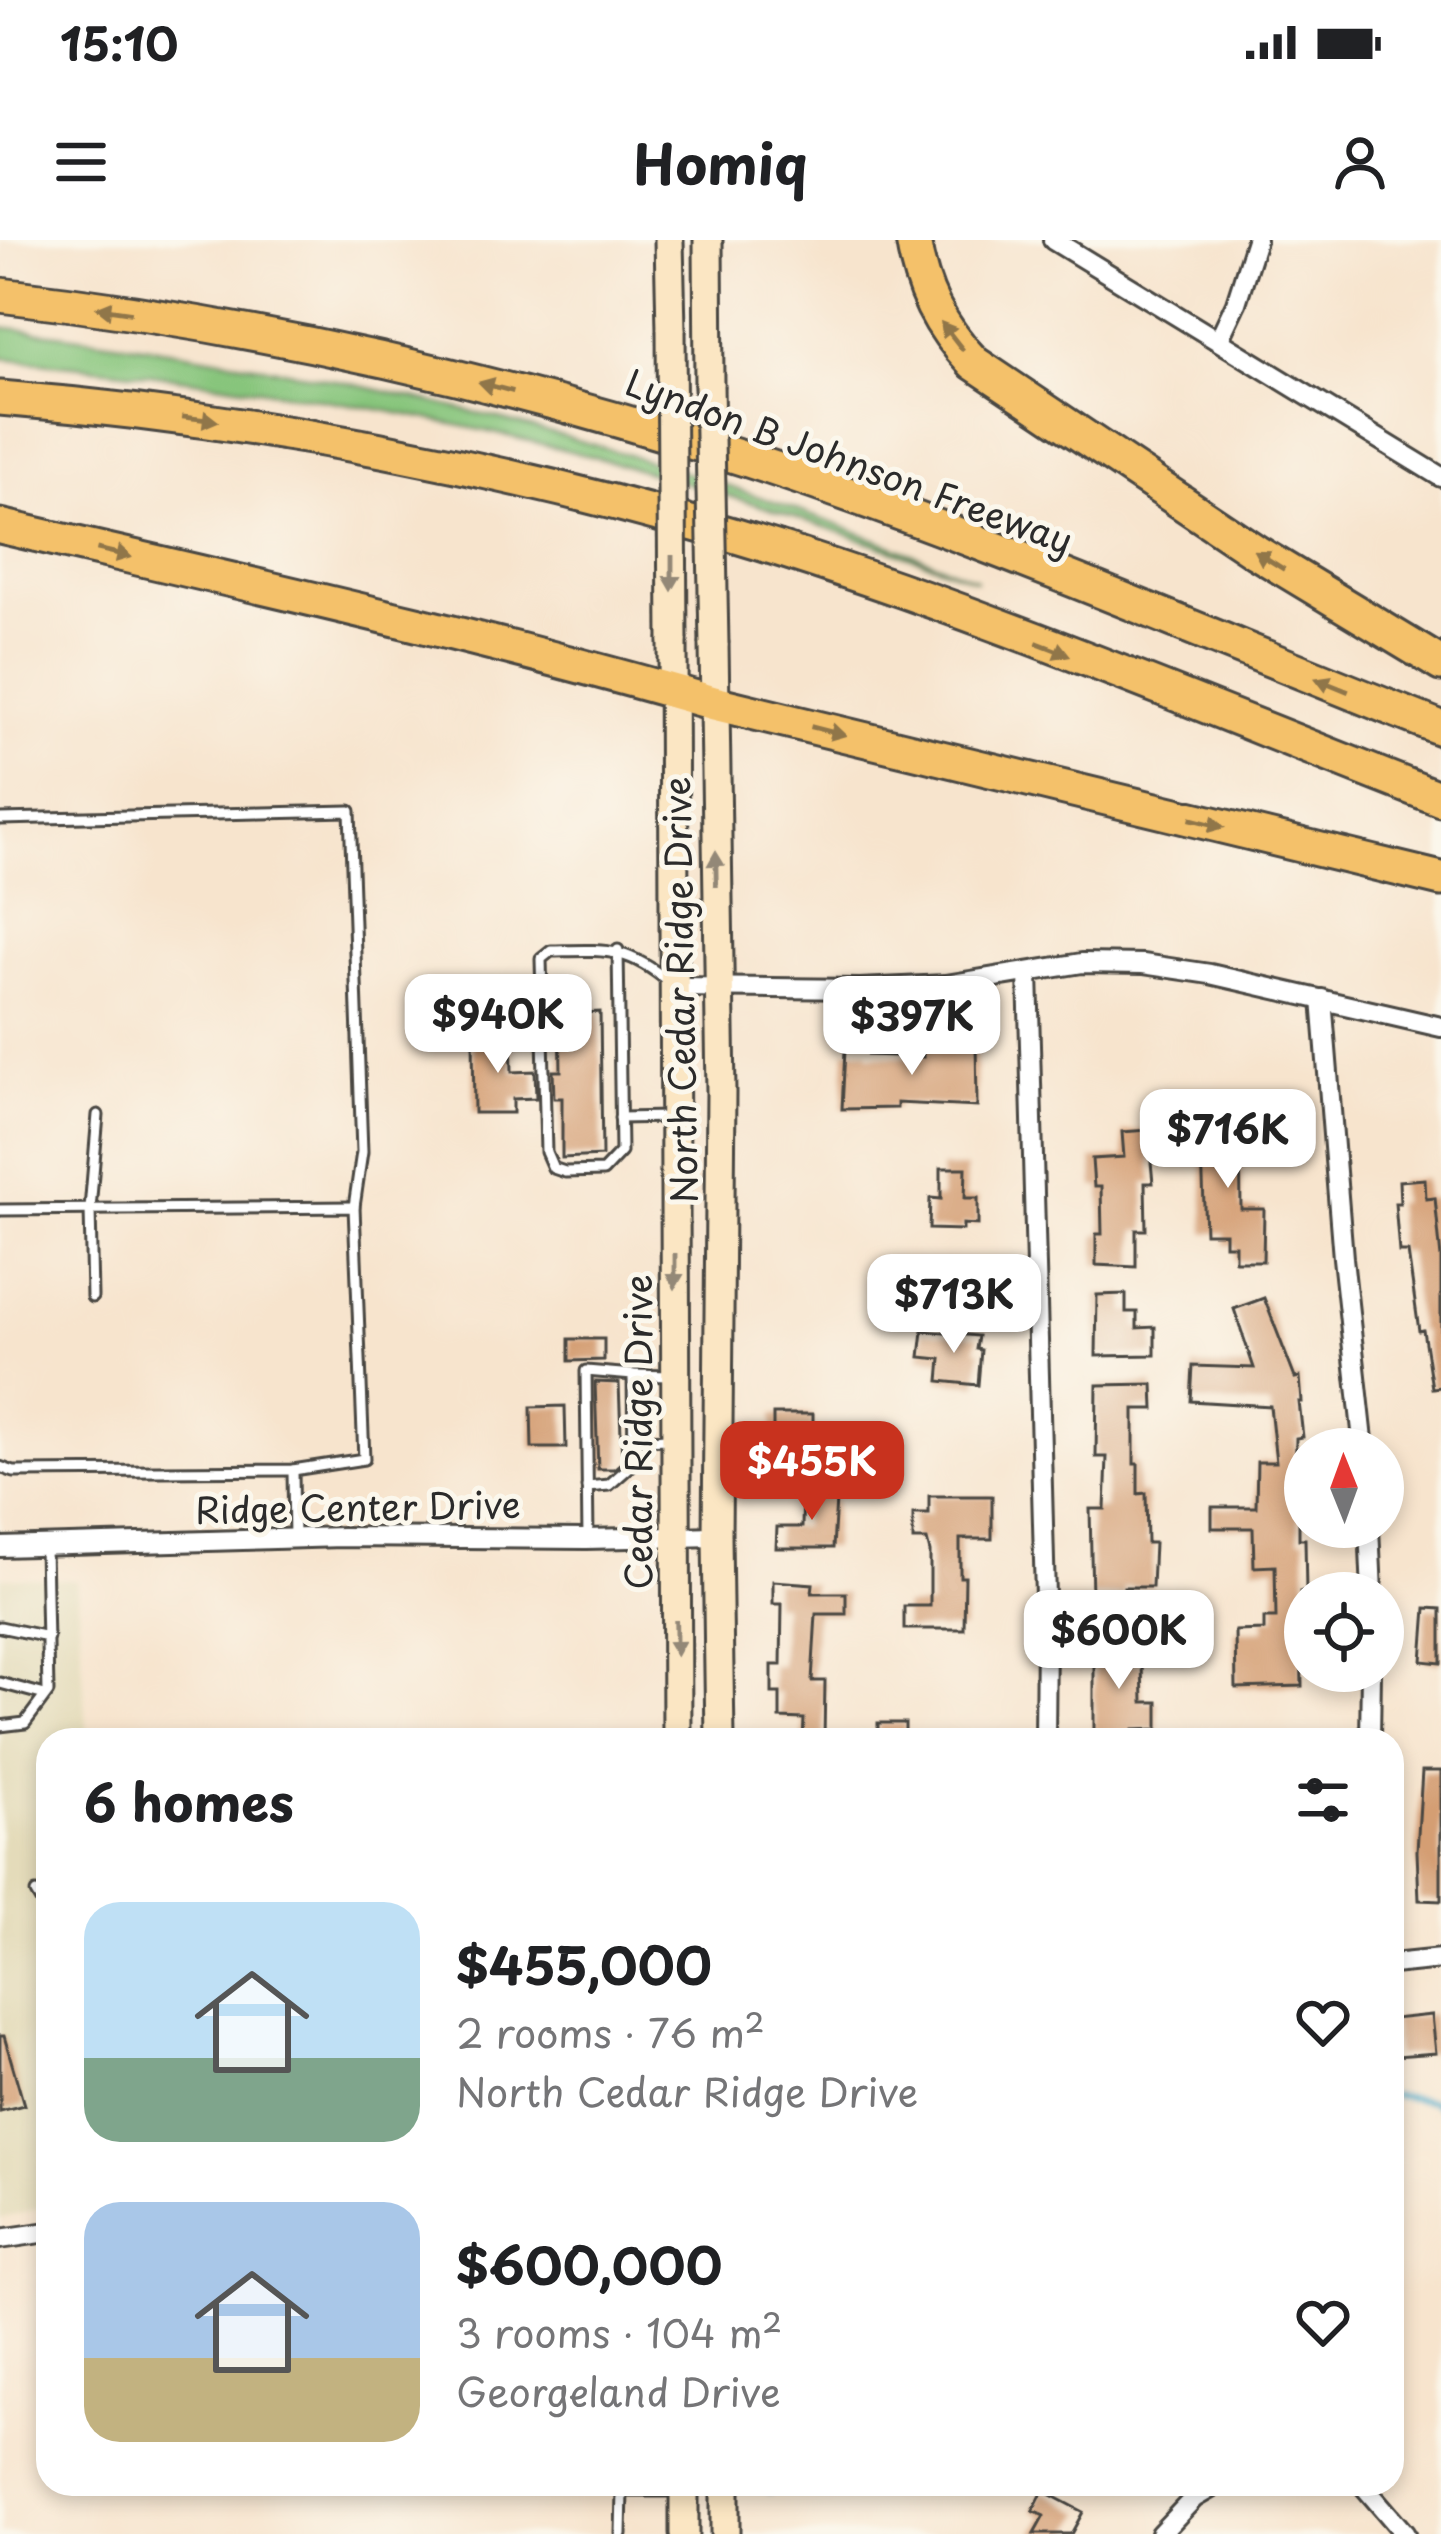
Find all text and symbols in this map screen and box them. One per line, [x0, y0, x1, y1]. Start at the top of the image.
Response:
text: 15:10 [60, 8, 178, 76]
text: Homiq [633, 122, 808, 203]
icon: menu [48, 129, 114, 195]
icon: person [1327, 129, 1393, 195]
one-way arrow [94, 300, 132, 319]
one-way arrow [940, 320, 965, 351]
street label: Lyndon B Johnson Freeway [619, 354, 1081, 566]
one-way arrow [477, 377, 514, 396]
one-way arrow [182, 410, 219, 429]
one-way arrow [95, 544, 132, 563]
one-way arrow [1253, 550, 1286, 572]
one-way arrow [663, 555, 682, 593]
one-way arrow [1035, 640, 1071, 659]
one-way arrow [1314, 675, 1350, 694]
one-way arrow [809, 722, 846, 741]
street label: North Cedar Ridge Drive [648, 776, 710, 1204]
one-way arrow [1188, 814, 1225, 833]
one-way arrow [706, 849, 726, 887]
pin: $940K [414, 974, 582, 1076]
pin: $397K [828, 976, 996, 1078]
text: $940K [432, 983, 564, 1042]
text: $397K [850, 985, 974, 1044]
pin: $716K [1144, 1089, 1312, 1191]
text: $716K [1167, 1098, 1289, 1157]
one-way arrow [665, 1253, 685, 1291]
pin: $713K [870, 1254, 1038, 1356]
text: $713K [894, 1263, 1014, 1322]
street label: Cedar Ridge Drive [610, 1274, 664, 1590]
pin: $455K [728, 1421, 896, 1523]
north arrow [1284, 1428, 1404, 1548]
map controls [1284, 1428, 1404, 1692]
text: $455K [747, 1430, 877, 1489]
street label: Ridge Center Drive [195, 1476, 521, 1536]
button: locate [1284, 1572, 1404, 1692]
pin: $600K [1035, 1590, 1203, 1692]
text: $600K [1051, 1599, 1187, 1658]
one-way arrow [666, 1620, 685, 1658]
text: 6 homes [84, 1762, 294, 1839]
icon: filters [1290, 1767, 1356, 1833]
text: $455,000 [456, 1925, 712, 2002]
icon: home [180, 1950, 324, 2094]
icon: heart [1290, 1989, 1356, 2055]
text: 2 rooms · 76 m² [456, 2002, 765, 2061]
text: North Cedar Ridge Drive [456, 2061, 918, 2120]
text: $600,000 [456, 2225, 722, 2302]
icon: home [180, 2250, 324, 2394]
icon: heart [1290, 2289, 1356, 2355]
text: 3 rooms · 104 m² [456, 2302, 782, 2361]
text: Georgeland Drive [456, 2361, 781, 2420]

